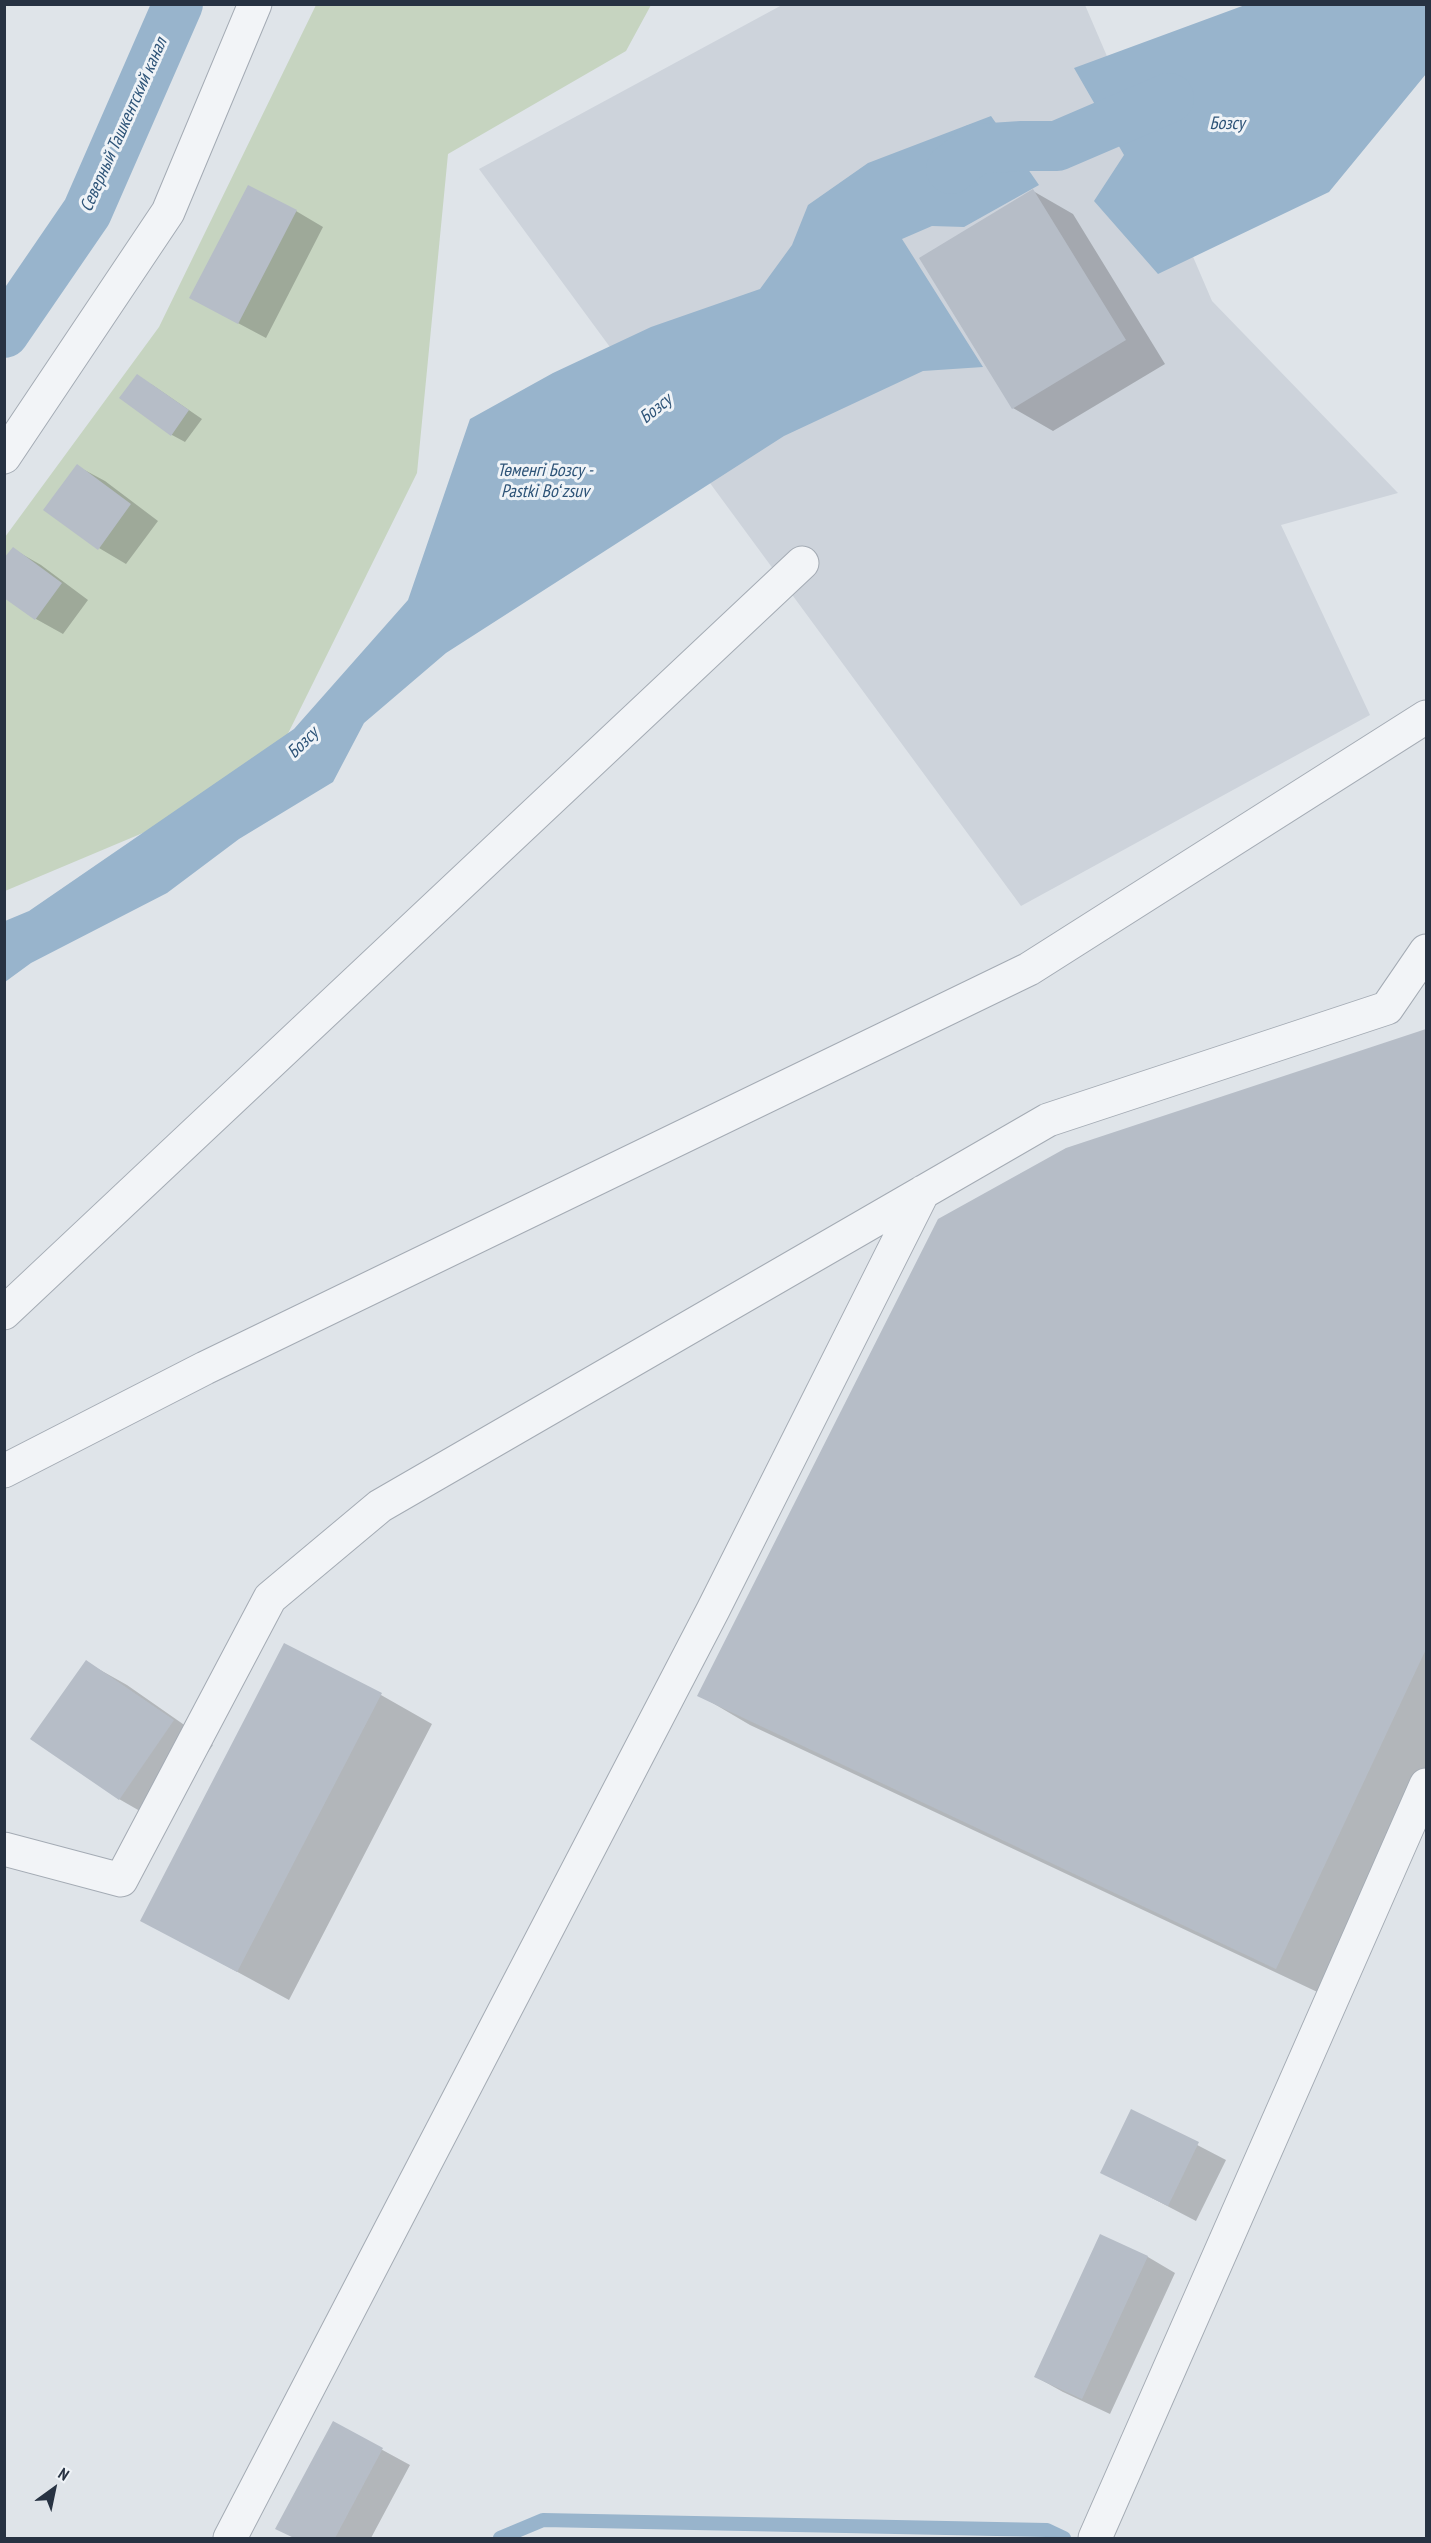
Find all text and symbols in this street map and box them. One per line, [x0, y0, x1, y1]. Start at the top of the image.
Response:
water label: Северный Ташкентский канал [76, 35, 172, 215]
water label: Бозсу [1209, 113, 1245, 135]
water label: Бозсу [636, 390, 676, 428]
water label: Төменгі Бозсу - Pastki Boʻzsuv [497, 460, 593, 502]
water label: Бозсу [283, 723, 323, 763]
north arrow [24, 2459, 84, 2519]
text: N [55, 2463, 73, 2485]

